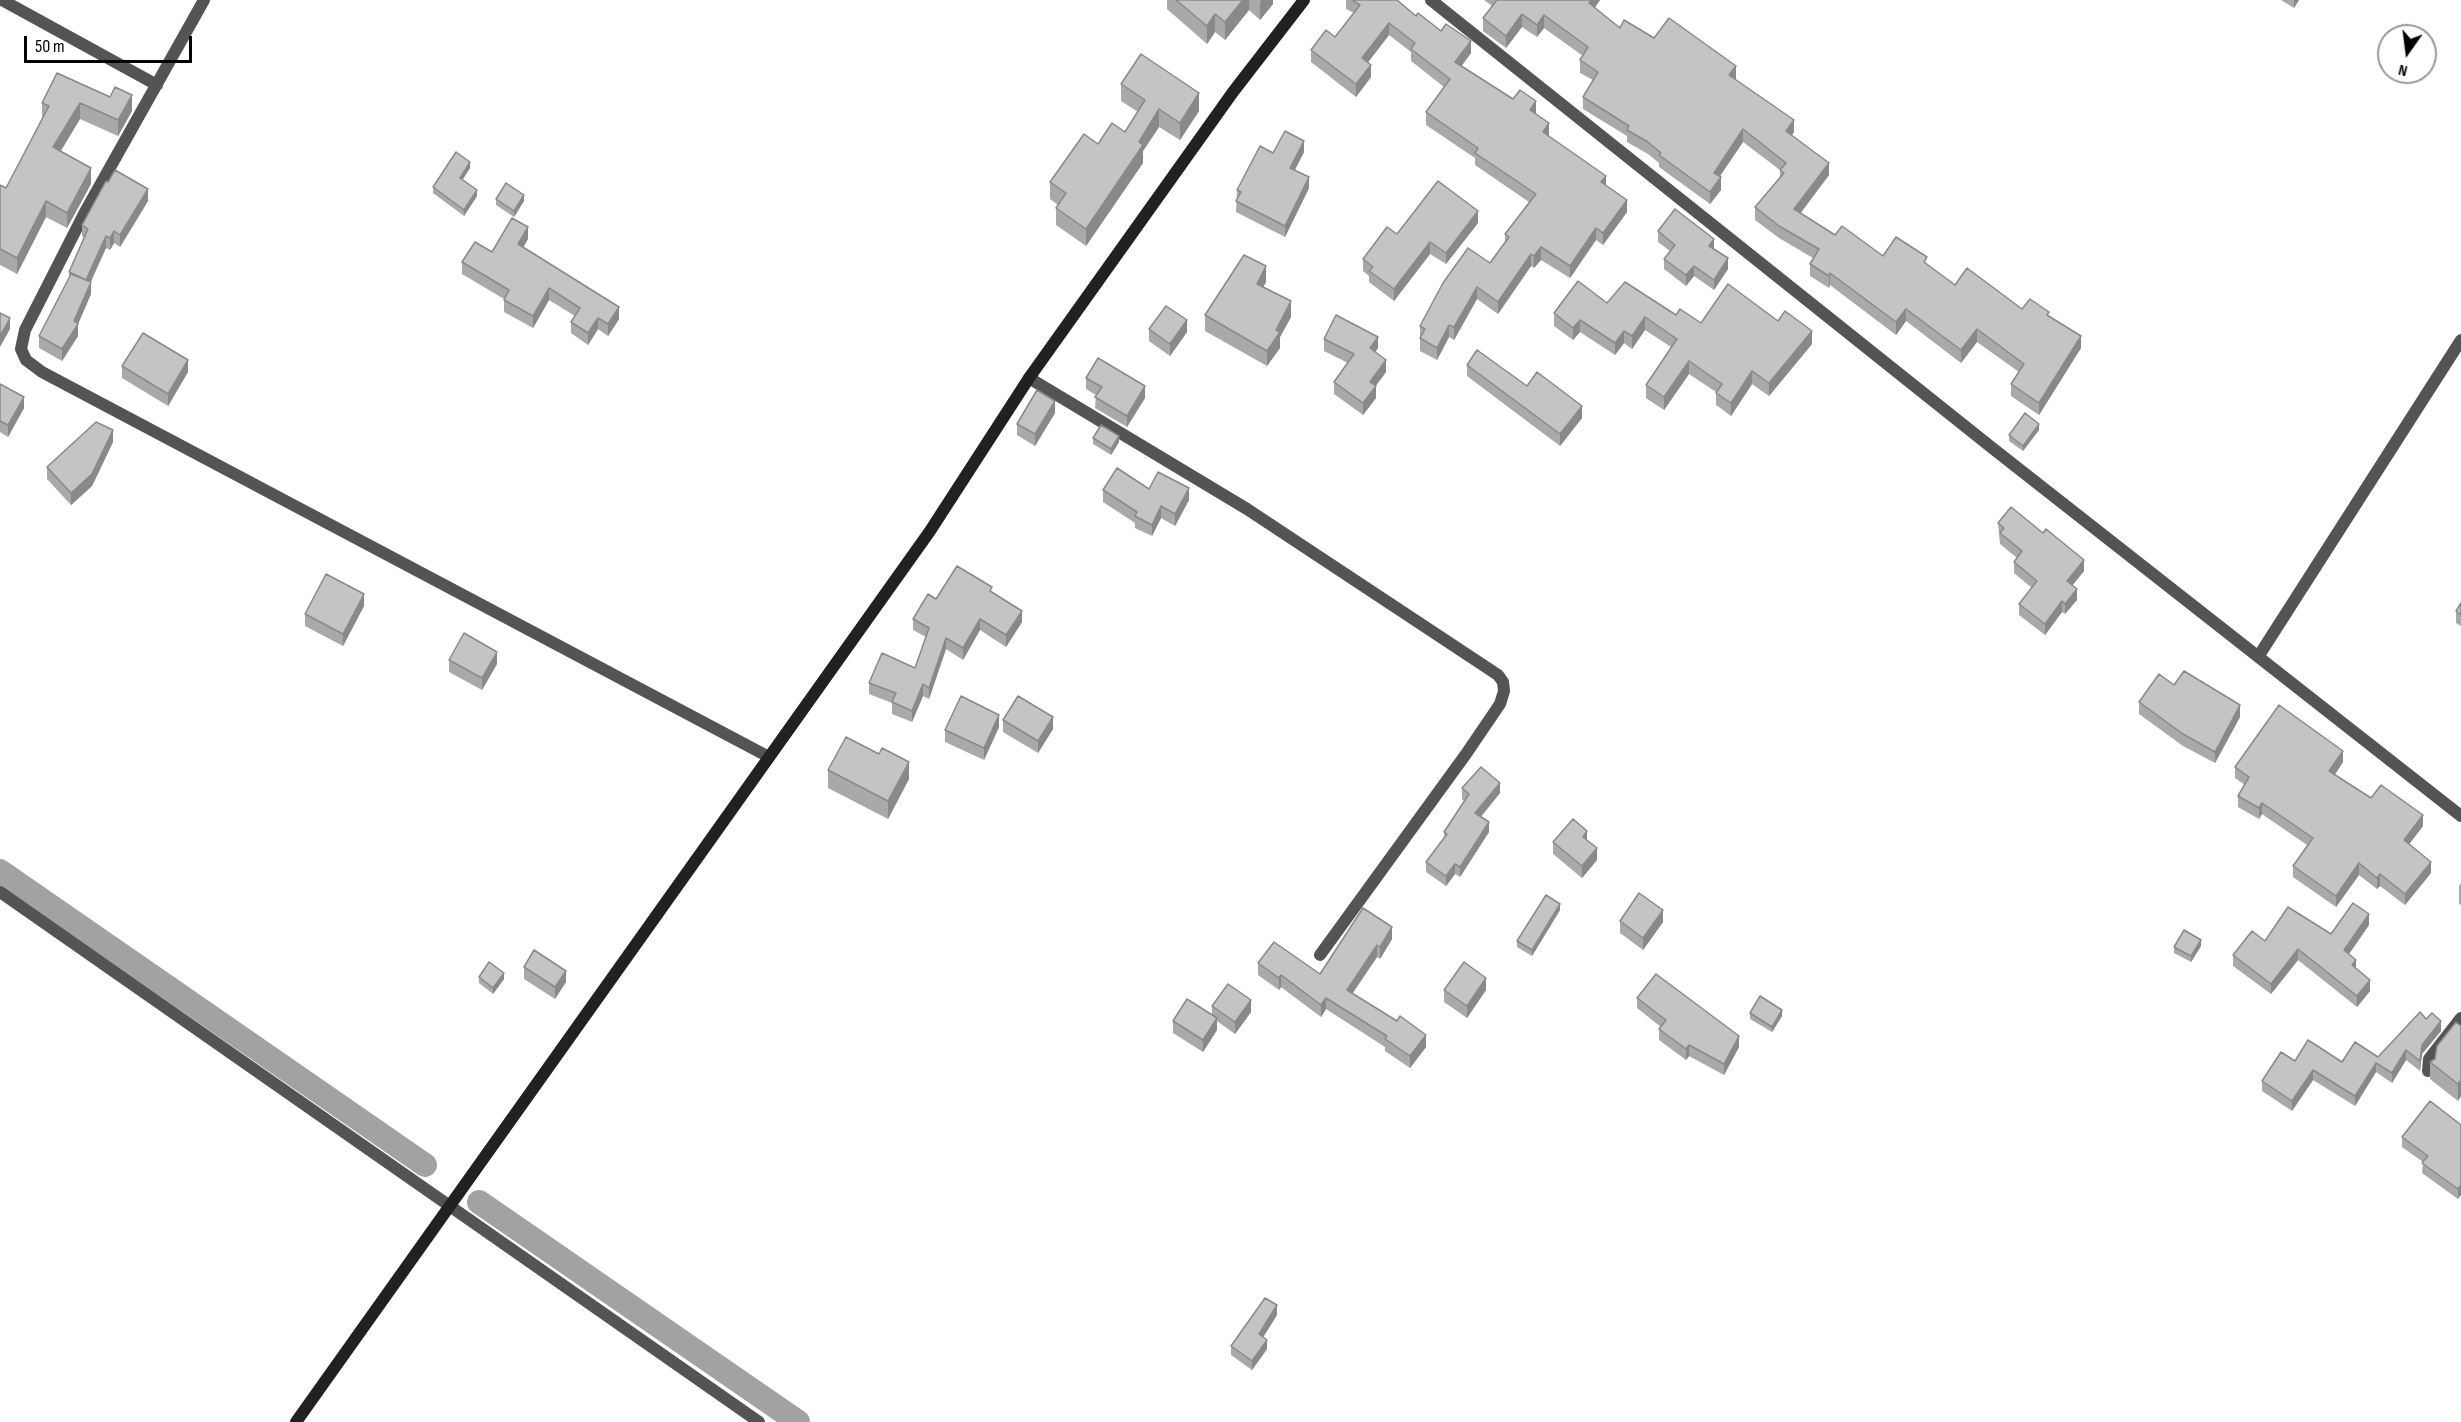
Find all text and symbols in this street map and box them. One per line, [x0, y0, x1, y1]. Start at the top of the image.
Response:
scale bar [27, 24, 195, 62]
north arrow [2377, 24, 2437, 84]
text: 50 m [35, 36, 65, 57]
text: N [2397, 60, 2409, 80]

